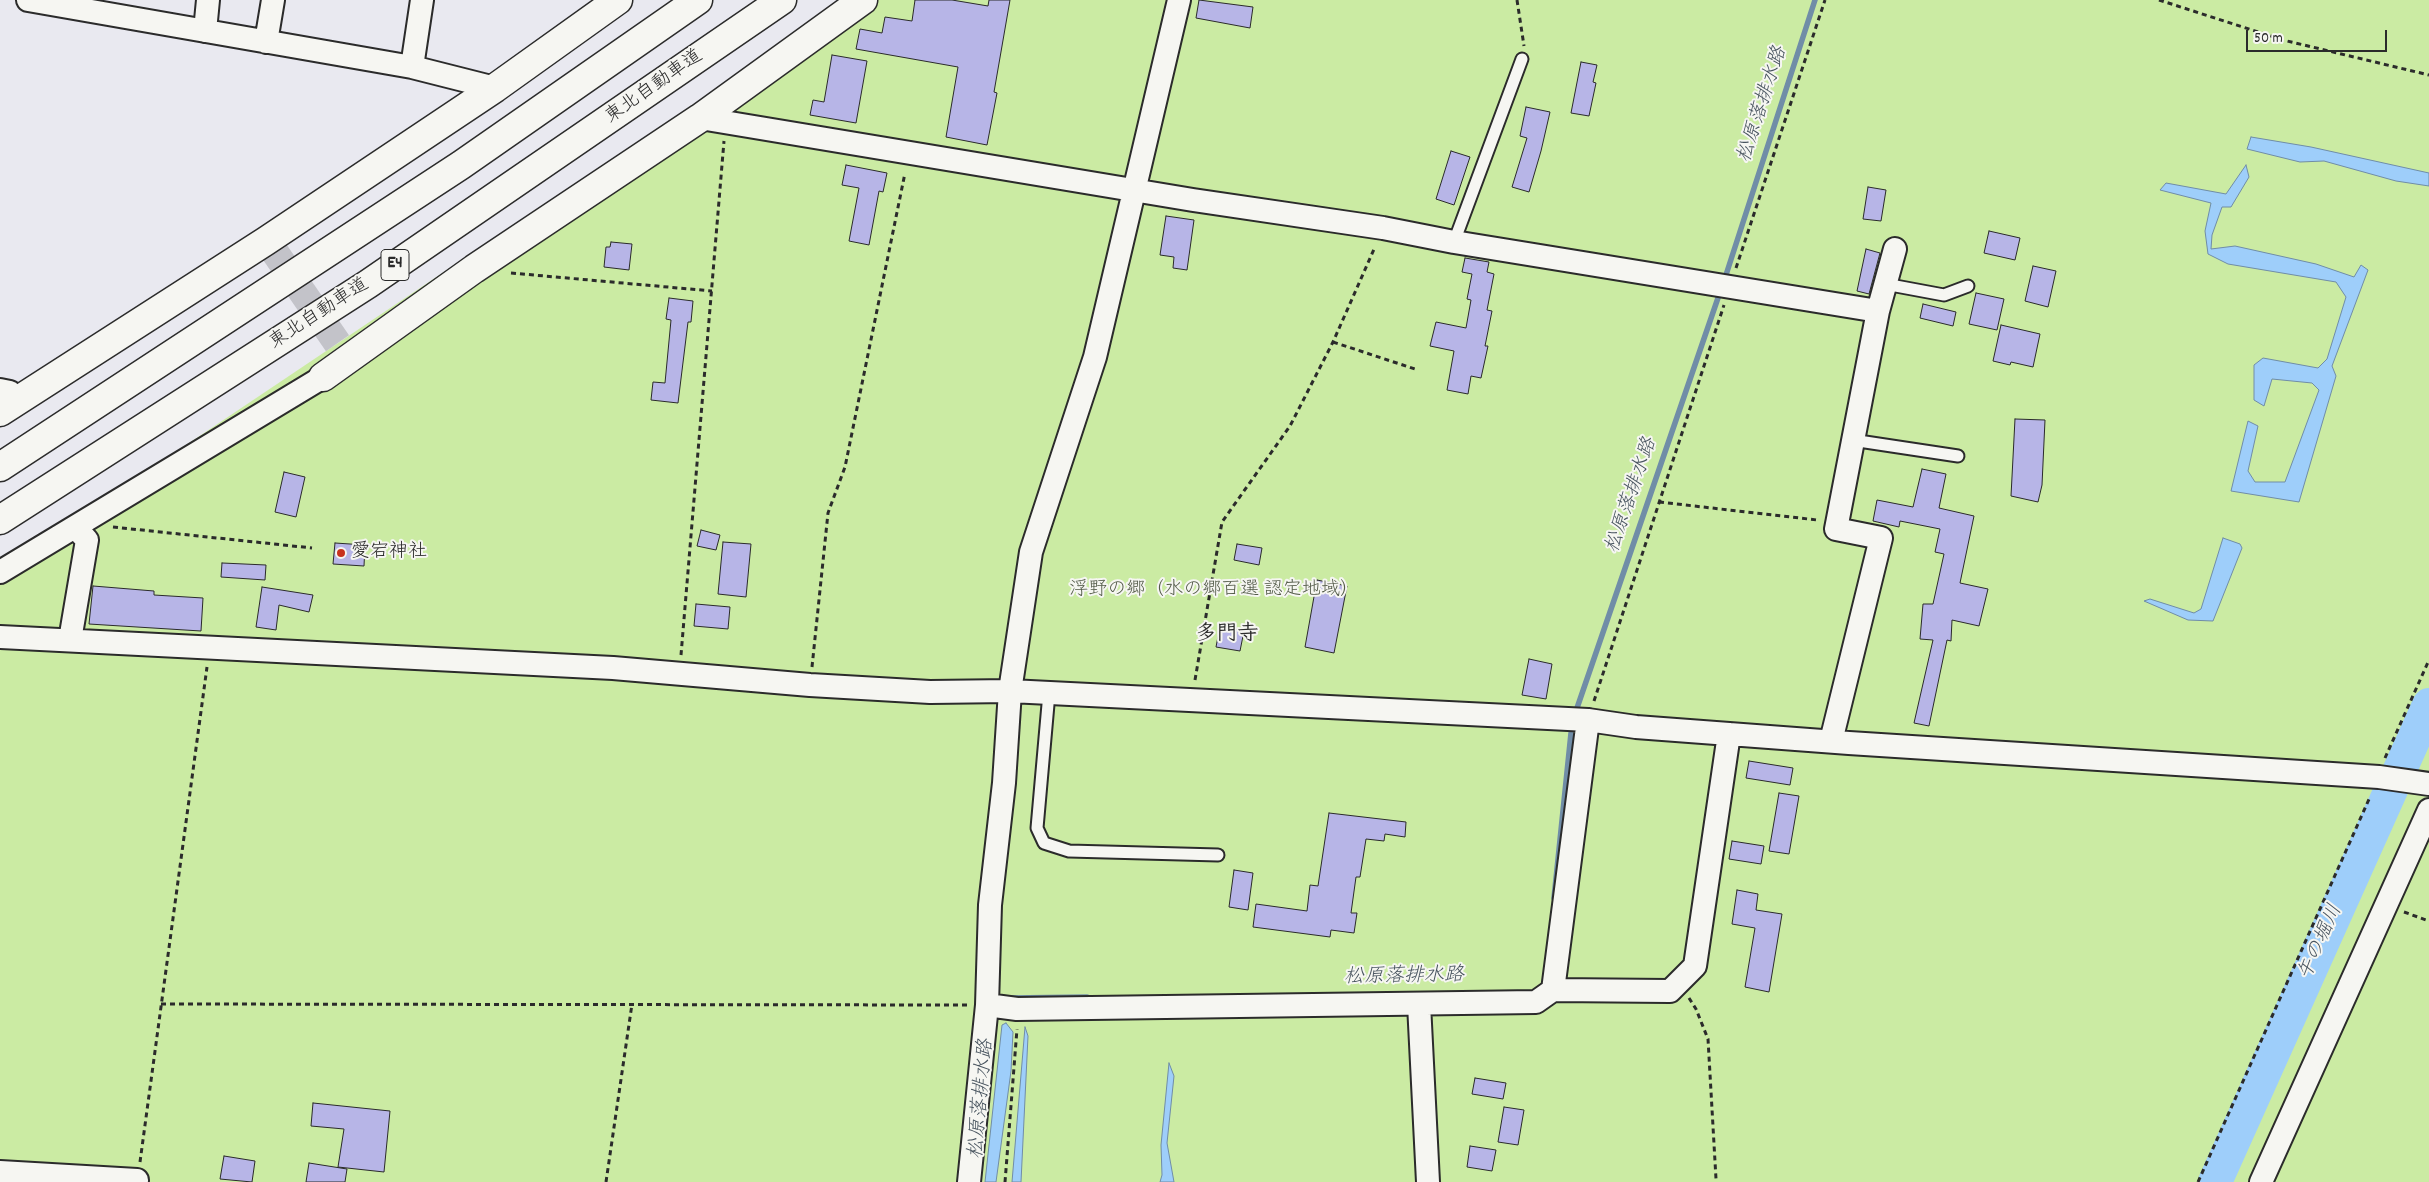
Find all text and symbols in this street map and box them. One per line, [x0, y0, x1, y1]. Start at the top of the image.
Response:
scale bar [2249, 20, 2390, 52]
text: 50 m [2254, 28, 2283, 50]
water label: 松原落排水路 [1734, 44, 1794, 166]
street label: 東北自動車道 [602, 46, 708, 130]
road number: E4 [381, 250, 409, 280]
street label: 東北自動車道 [266, 274, 374, 356]
water label: 松原落排水路 [1602, 435, 1664, 557]
place label: 愛宕神社 [351, 542, 427, 564]
marker: 愛宕神社 [335, 547, 347, 559]
park label: 浮野の郷（水の郷百選 認定地域） [1069, 580, 1359, 602]
district label: 多門寺 [1196, 623, 1258, 649]
water label: 午の堀川 [2295, 902, 2349, 984]
water label: 松原落排水路 [1344, 965, 1464, 991]
water label: 松原落排水路 [966, 1038, 1000, 1160]

